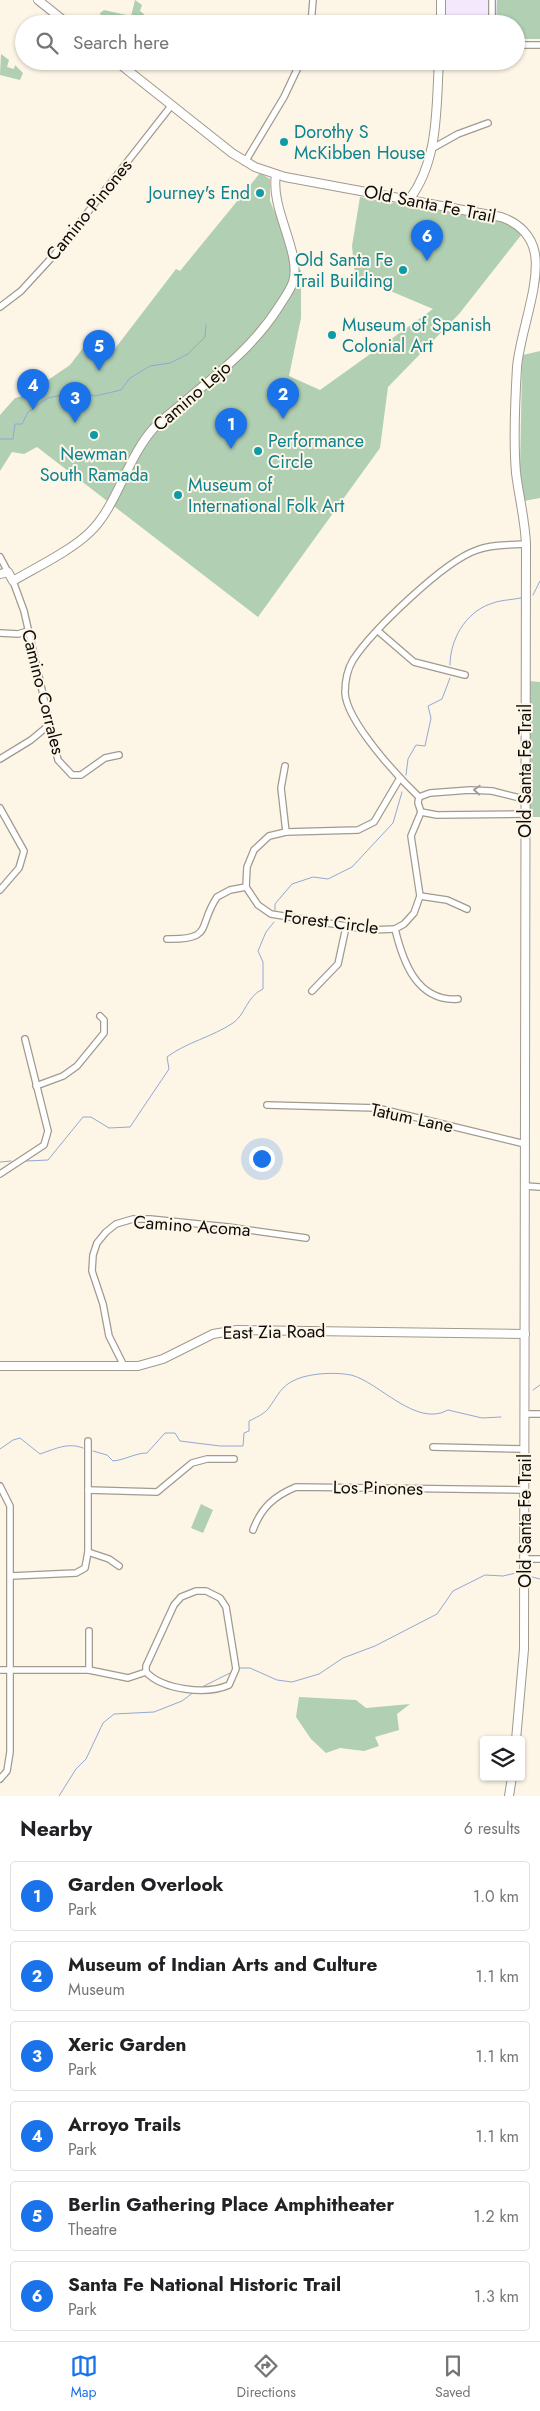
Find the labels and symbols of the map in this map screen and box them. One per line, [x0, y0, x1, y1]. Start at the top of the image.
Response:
place label: Dorothy S McKibben House [294, 119, 425, 166]
marker: Dorothy S McKibben House [278, 136, 290, 148]
street label: Camino Pinones [40, 154, 138, 266]
street label: Old Santa Fe Trail [362, 178, 498, 230]
place label: Journey's End [146, 180, 250, 206]
marker: Journey's End [254, 187, 266, 199]
pin: 6 [411, 220, 443, 261]
place label: Old Santa Fe Trail Building [294, 247, 393, 294]
marker: Old Santa Fe Trail Building [397, 264, 409, 276]
place label: Museum of Spanish Colonial Art [342, 312, 491, 359]
marker: Museum of Spanish Colonial Art [326, 329, 338, 341]
pin: 5 [83, 330, 115, 371]
street label: Camino Lejo [147, 355, 237, 437]
pin: 4 [17, 369, 49, 410]
pin: 2 [267, 378, 299, 419]
pin: 3 [59, 382, 91, 423]
pin: 1 [215, 408, 247, 449]
place label: Performance Circle [268, 428, 364, 475]
marker: Newman South Ramada [88, 429, 100, 441]
place label: Newman South Ramada [40, 441, 148, 488]
marker: Performance Circle [252, 445, 264, 457]
place label: Museum of International Folk Art [188, 472, 345, 519]
marker: Museum of International Folk Art [172, 489, 184, 501]
street label: Camino Corrales [15, 627, 71, 757]
street label: Old Santa Fe Trail [512, 704, 538, 838]
one-way arrow [472, 785, 480, 796]
street label: Forest Circle [282, 903, 380, 941]
street label: Tatum Lane [368, 1097, 456, 1139]
your location [249, 1146, 275, 1172]
street label: Camino Acoma [133, 1209, 251, 1243]
street label: East Zia Road [222, 1318, 326, 1346]
street label: Old Santa Fe Trail [512, 1454, 538, 1588]
street label: Los Pinones [333, 1474, 423, 1502]

